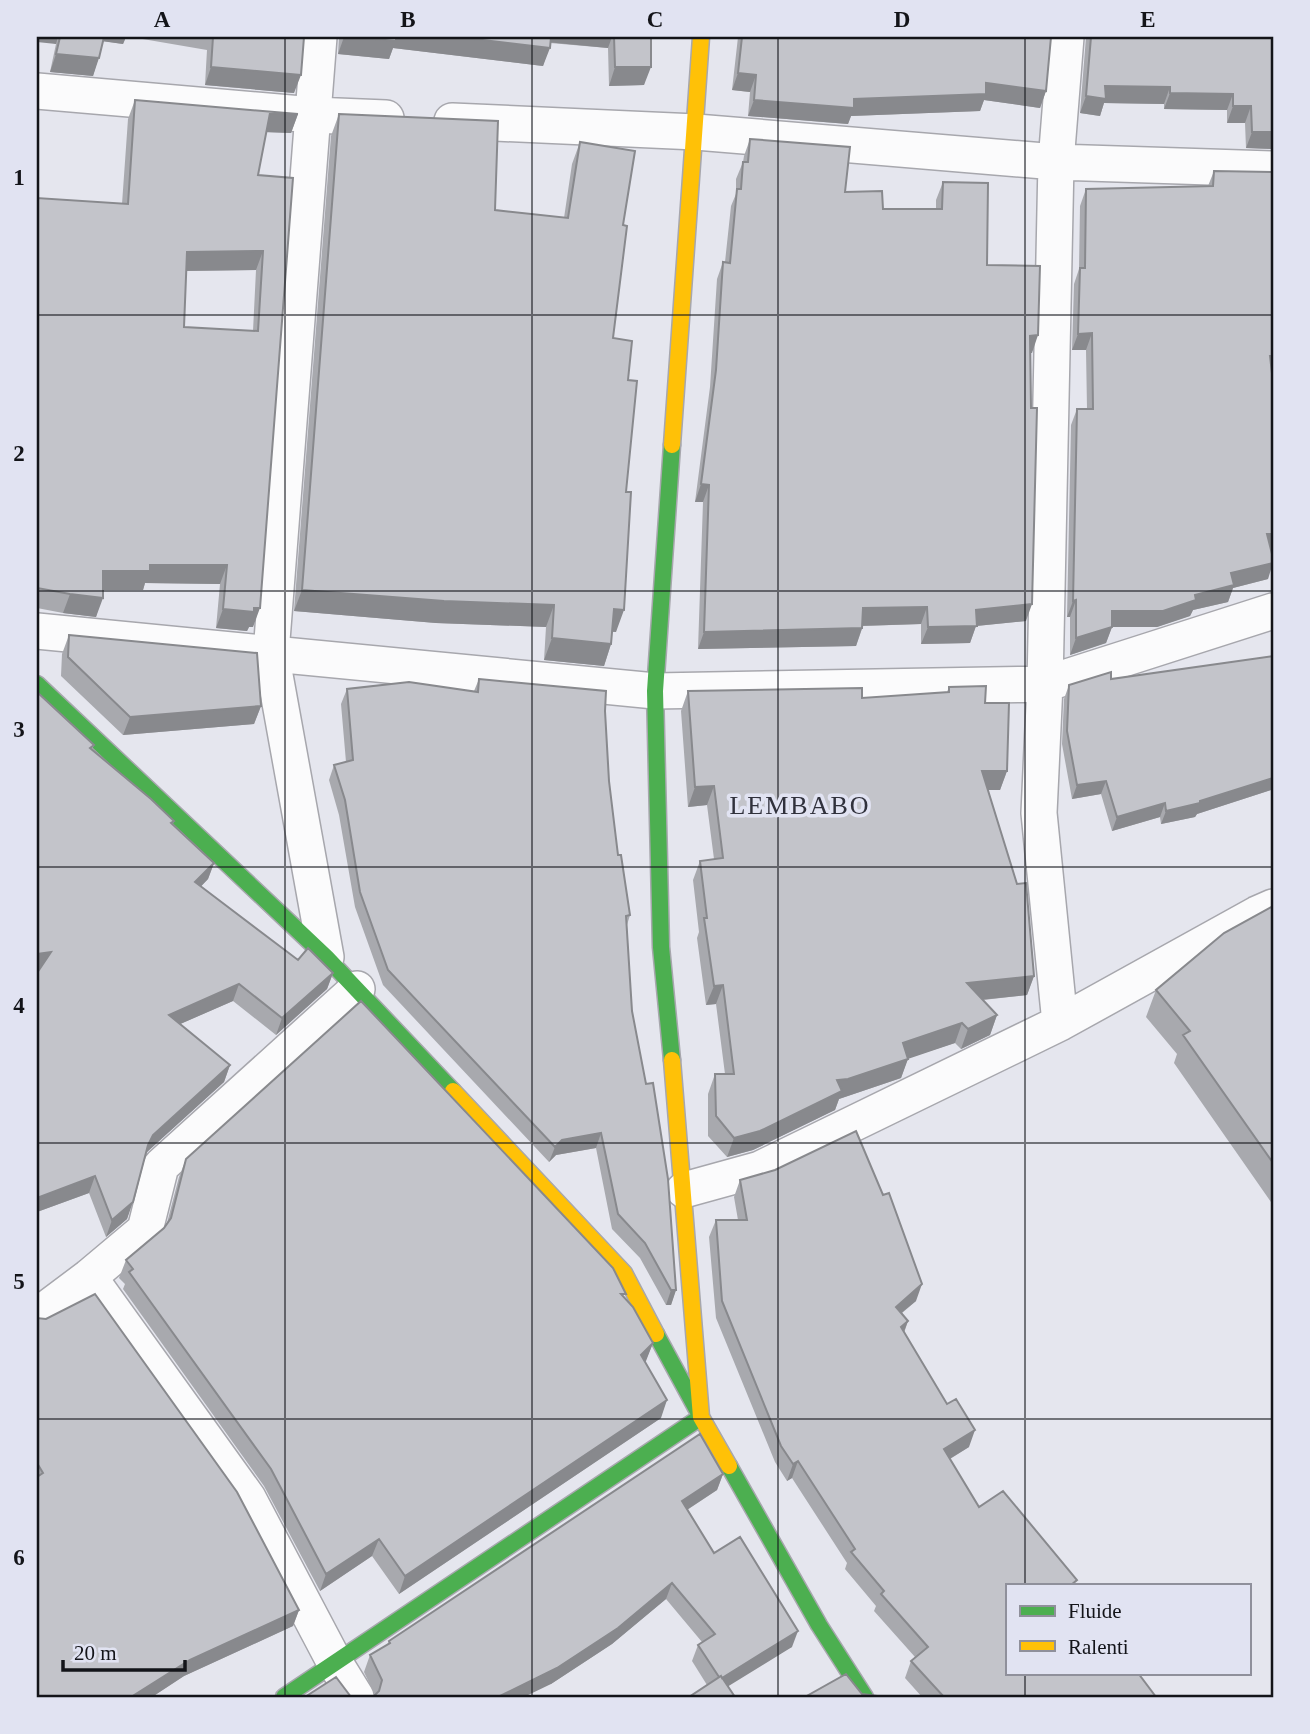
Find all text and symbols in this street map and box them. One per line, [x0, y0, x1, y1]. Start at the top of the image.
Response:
text: A [154, 7, 171, 32]
text: B [400, 7, 416, 32]
text: C [647, 7, 663, 32]
text: D [894, 7, 910, 32]
text: E [1140, 7, 1156, 32]
text: 1 [13, 165, 25, 190]
text: 2 [13, 441, 25, 466]
text: 3 [13, 717, 25, 742]
district label: LEMBABO [729, 791, 871, 820]
text: 4 [13, 993, 25, 1018]
text: 5 [13, 1269, 25, 1294]
text: 6 [13, 1545, 25, 1570]
legend [1006, 1584, 1250, 1674]
text: Fluide [1068, 1599, 1122, 1623]
scale bar [63, 1629, 186, 1673]
text: Ralenti [1068, 1635, 1129, 1659]
text: 20 m [74, 1641, 117, 1665]

